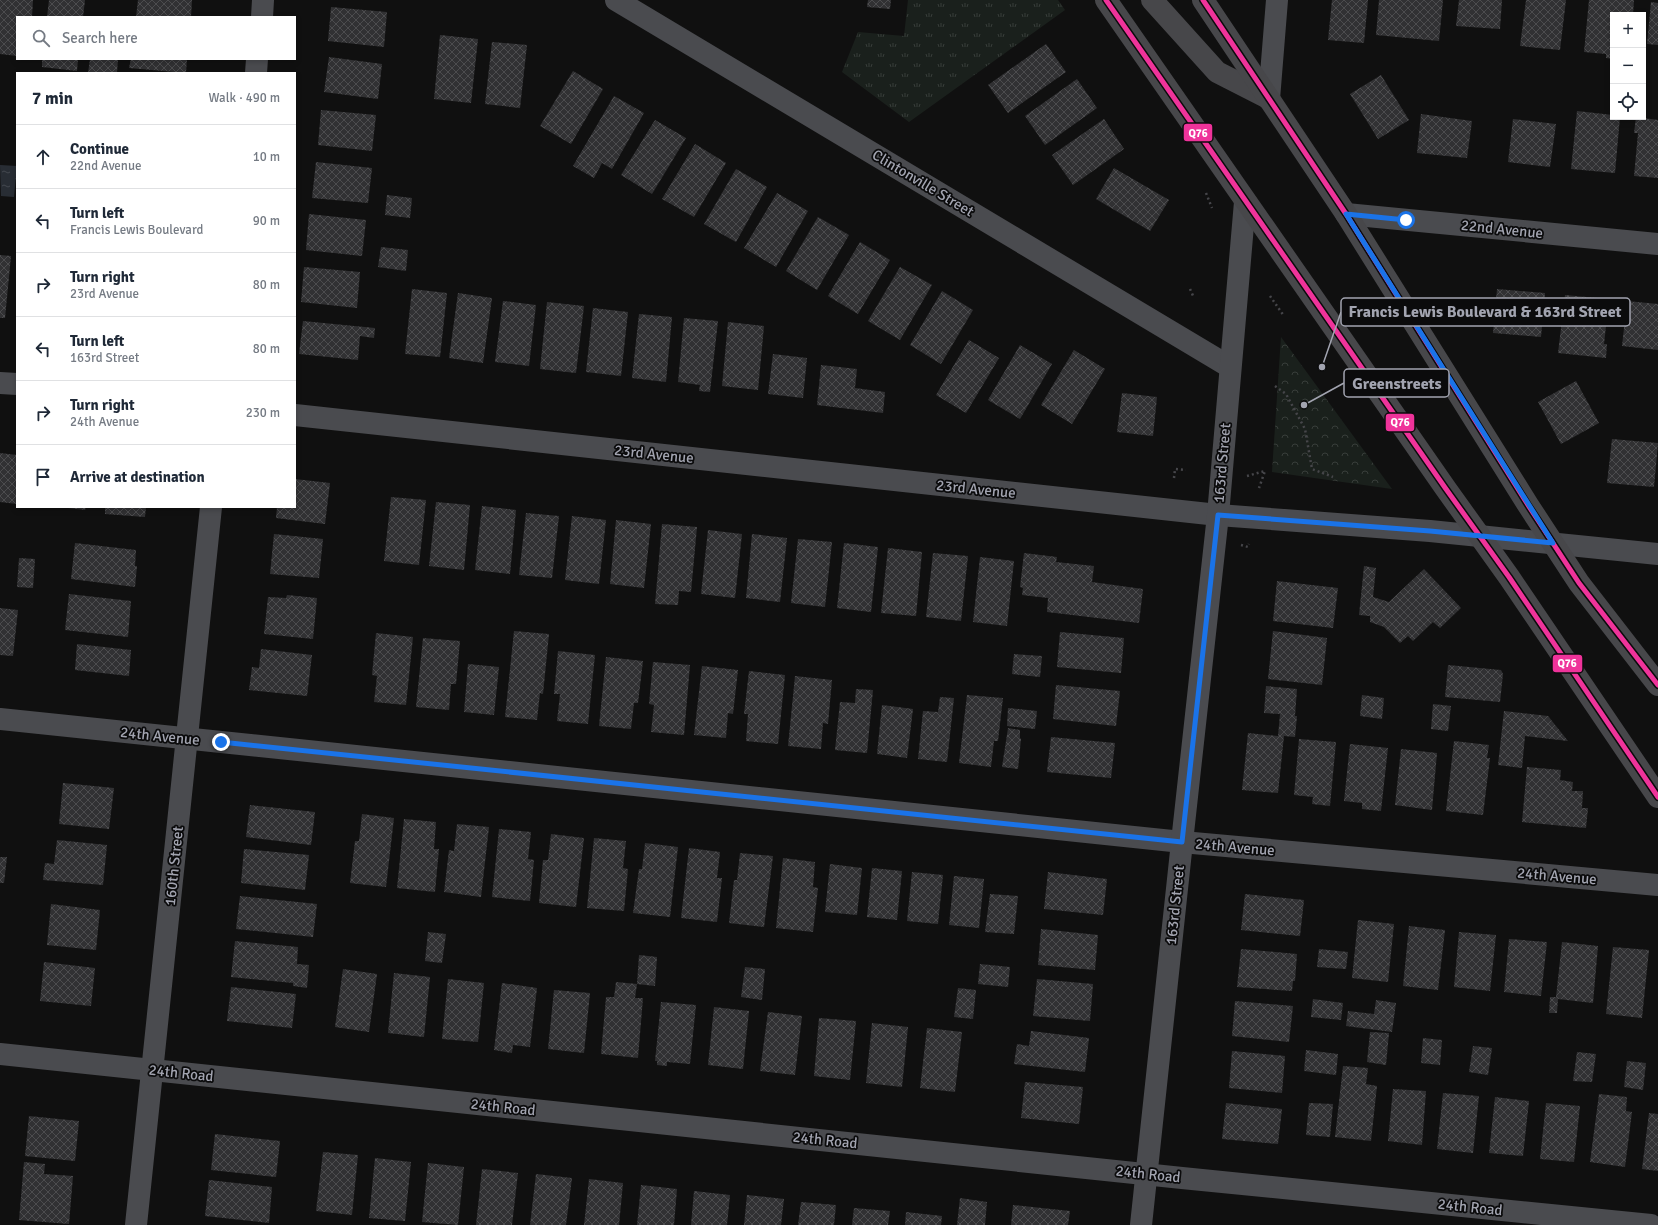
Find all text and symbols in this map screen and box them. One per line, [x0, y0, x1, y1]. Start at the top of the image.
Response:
map controls [1610, 12, 1646, 120]
button: + [1610, 12, 1646, 48]
search box [16, 16, 296, 60]
icon: search [30, 27, 52, 49]
text: Search here [62, 29, 138, 47]
button: − [1610, 48, 1646, 84]
button: locate [1610, 84, 1646, 120]
text: 7 min [32, 88, 73, 109]
text: Walk · 490 m [209, 90, 280, 106]
line badge: Q76 [1183, 123, 1213, 142]
text: Q76 [1188, 127, 1208, 140]
text: Continue [70, 140, 129, 158]
icon: ahead [32, 146, 54, 168]
street label: Clintonville Street [869, 146, 977, 220]
text: 10 m [253, 149, 280, 165]
text: 22nd Avenue [70, 158, 142, 174]
text: Turn left [70, 204, 124, 222]
icon: left [32, 210, 54, 232]
route start [1397, 211, 1415, 229]
text: 90 m [253, 213, 280, 229]
street label: 22nd Avenue [1460, 216, 1544, 242]
text: Francis Lewis Boulevard [70, 222, 203, 238]
text: Turn right [70, 268, 135, 286]
icon: right [32, 274, 54, 296]
text: 80 m [253, 277, 280, 293]
text: 23rd Avenue [70, 286, 139, 302]
callout: Francis Lewis Boulevard & 163rd Street [1341, 298, 1630, 326]
text: Francis Lewis Boulevard & 163rd Street [1348, 302, 1622, 322]
text: Turn left [70, 332, 124, 350]
icon: left [32, 338, 54, 360]
text: 80 m [253, 341, 280, 357]
text: 163rd Street [70, 350, 139, 366]
callout: Greenstreets [1344, 369, 1449, 397]
text: Greenstreets [1352, 374, 1442, 394]
text: Turn right [70, 396, 135, 414]
icon: right [32, 402, 54, 424]
text: 230 m [246, 405, 280, 421]
line badge: Q76 [1385, 413, 1415, 432]
text: 24th Avenue [70, 414, 139, 430]
text: Q76 [1390, 416, 1410, 429]
street label: 163rd Street [1210, 422, 1234, 504]
street label: 23rd Avenue [613, 441, 695, 467]
icon: arrive [32, 466, 54, 488]
text: Arrive at destination [70, 468, 205, 486]
street label: 23rd Avenue [935, 476, 1017, 502]
line badge: Q76 [1552, 654, 1583, 673]
text: Q76 [1557, 657, 1577, 670]
street label: 24th Avenue [119, 723, 201, 749]
route end [212, 733, 230, 751]
street label: 160th Street [161, 825, 187, 907]
street label: 24th Avenue [1194, 835, 1276, 859]
street label: 163rd Street [1162, 864, 1188, 946]
street label: 24th Avenue [1516, 864, 1598, 888]
street label: 24th Road [148, 1061, 214, 1085]
street label: 24th Road [470, 1095, 536, 1119]
street label: 24th Road [792, 1128, 858, 1152]
street label: 24th Road [1115, 1162, 1181, 1186]
street label: 24th Road [1437, 1195, 1503, 1219]

